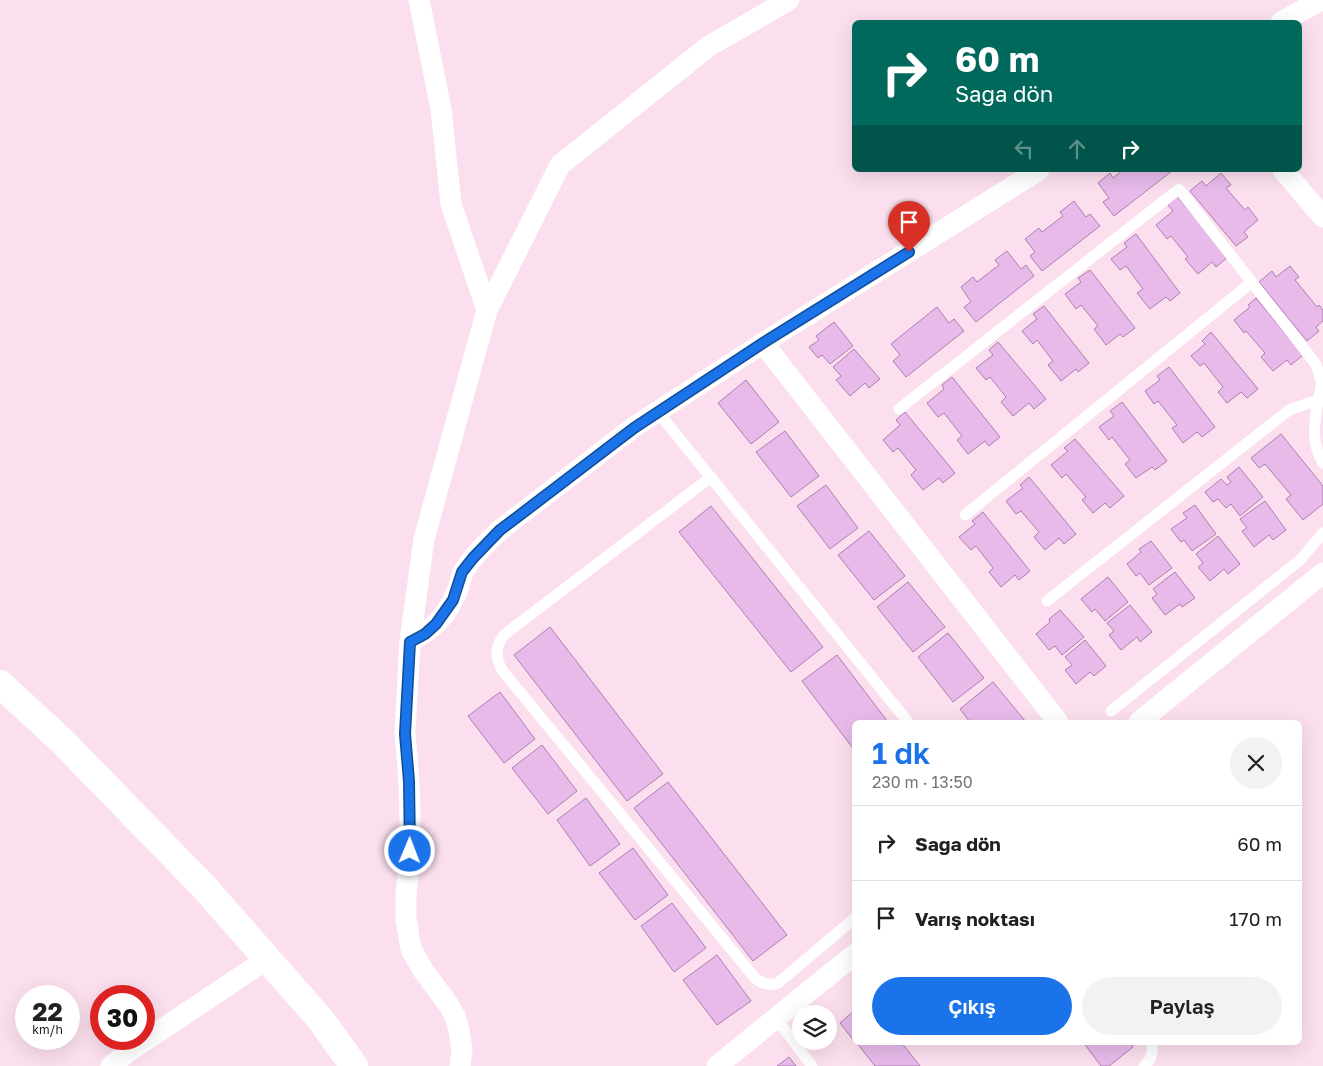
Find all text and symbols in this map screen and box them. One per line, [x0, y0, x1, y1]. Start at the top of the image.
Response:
text: 60 m [955, 38, 1039, 80]
icon: right [872, 40, 937, 105]
text: Sağa dön [955, 80, 1053, 107]
icon: left [1010, 135, 1038, 163]
icon: ahead [1063, 135, 1091, 163]
icon: right [1116, 135, 1144, 163]
pin [888, 201, 930, 252]
icon: arrive [895, 208, 923, 236]
text: 1 dk [872, 735, 930, 771]
button: close [1230, 737, 1282, 789]
text: 230 m · 13:50 [872, 772, 973, 792]
position arrow [383, 824, 435, 876]
icon: right [872, 829, 900, 857]
text: Sağa dön [915, 832, 1001, 855]
text: 60 m [1237, 832, 1282, 855]
icon: arrive [872, 904, 900, 932]
text: Varış noktası [915, 907, 1035, 930]
text: 170 m [1229, 907, 1282, 930]
button: Çıkış [872, 977, 1072, 1035]
button: Paylaş [1082, 977, 1282, 1035]
speed limit sign: 30 [90, 985, 155, 1050]
text: 22 [32, 996, 63, 1027]
map controls [792, 1005, 837, 1050]
button: layers [792, 1005, 837, 1050]
text: km/h [32, 1022, 63, 1037]

